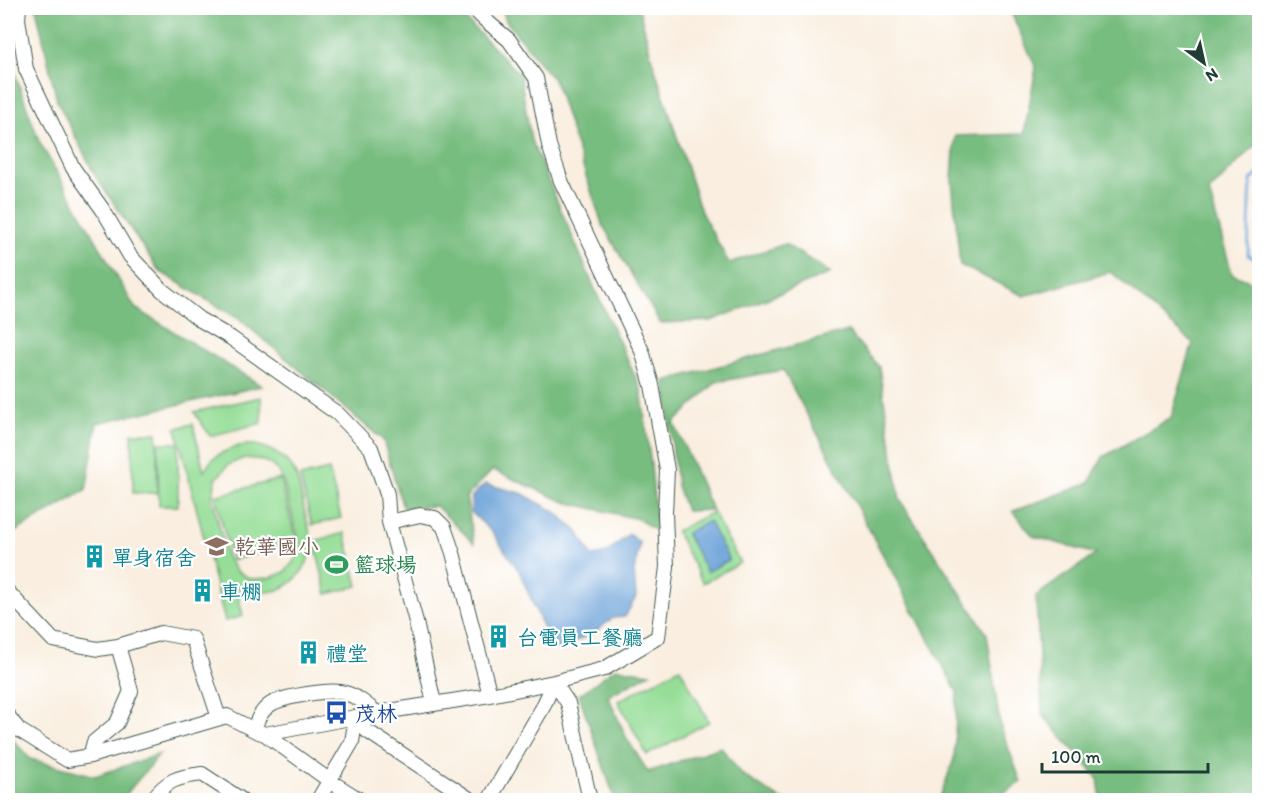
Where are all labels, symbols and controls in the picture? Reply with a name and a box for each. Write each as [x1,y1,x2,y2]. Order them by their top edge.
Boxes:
north arrow [1174,33,1234,93]
text: N [1202,64,1222,86]
school or university icon: 乾華國小 [204,533,230,559]
place label: 乾華國小 [235,534,319,559]
building icon: 單身宿舍 [81,544,107,570]
place label: 單身宿舍 [112,545,196,570]
sports icon: 籃球場 [323,551,349,577]
place label: 籃球場 [354,552,417,577]
building icon: 車棚 [189,578,215,604]
place label: 車棚 [220,579,262,604]
building icon: 台電員工餐廳 [486,624,512,650]
place label: 台電員工餐廳 [517,625,643,650]
building icon: 禮堂 [295,640,321,666]
place label: 禮堂 [326,641,368,666]
bus stop icon: 茂林 [324,700,350,726]
place label: 茂林 [355,701,397,726]
scale bar [1042,736,1208,774]
text: 100 m [1051,746,1101,768]

